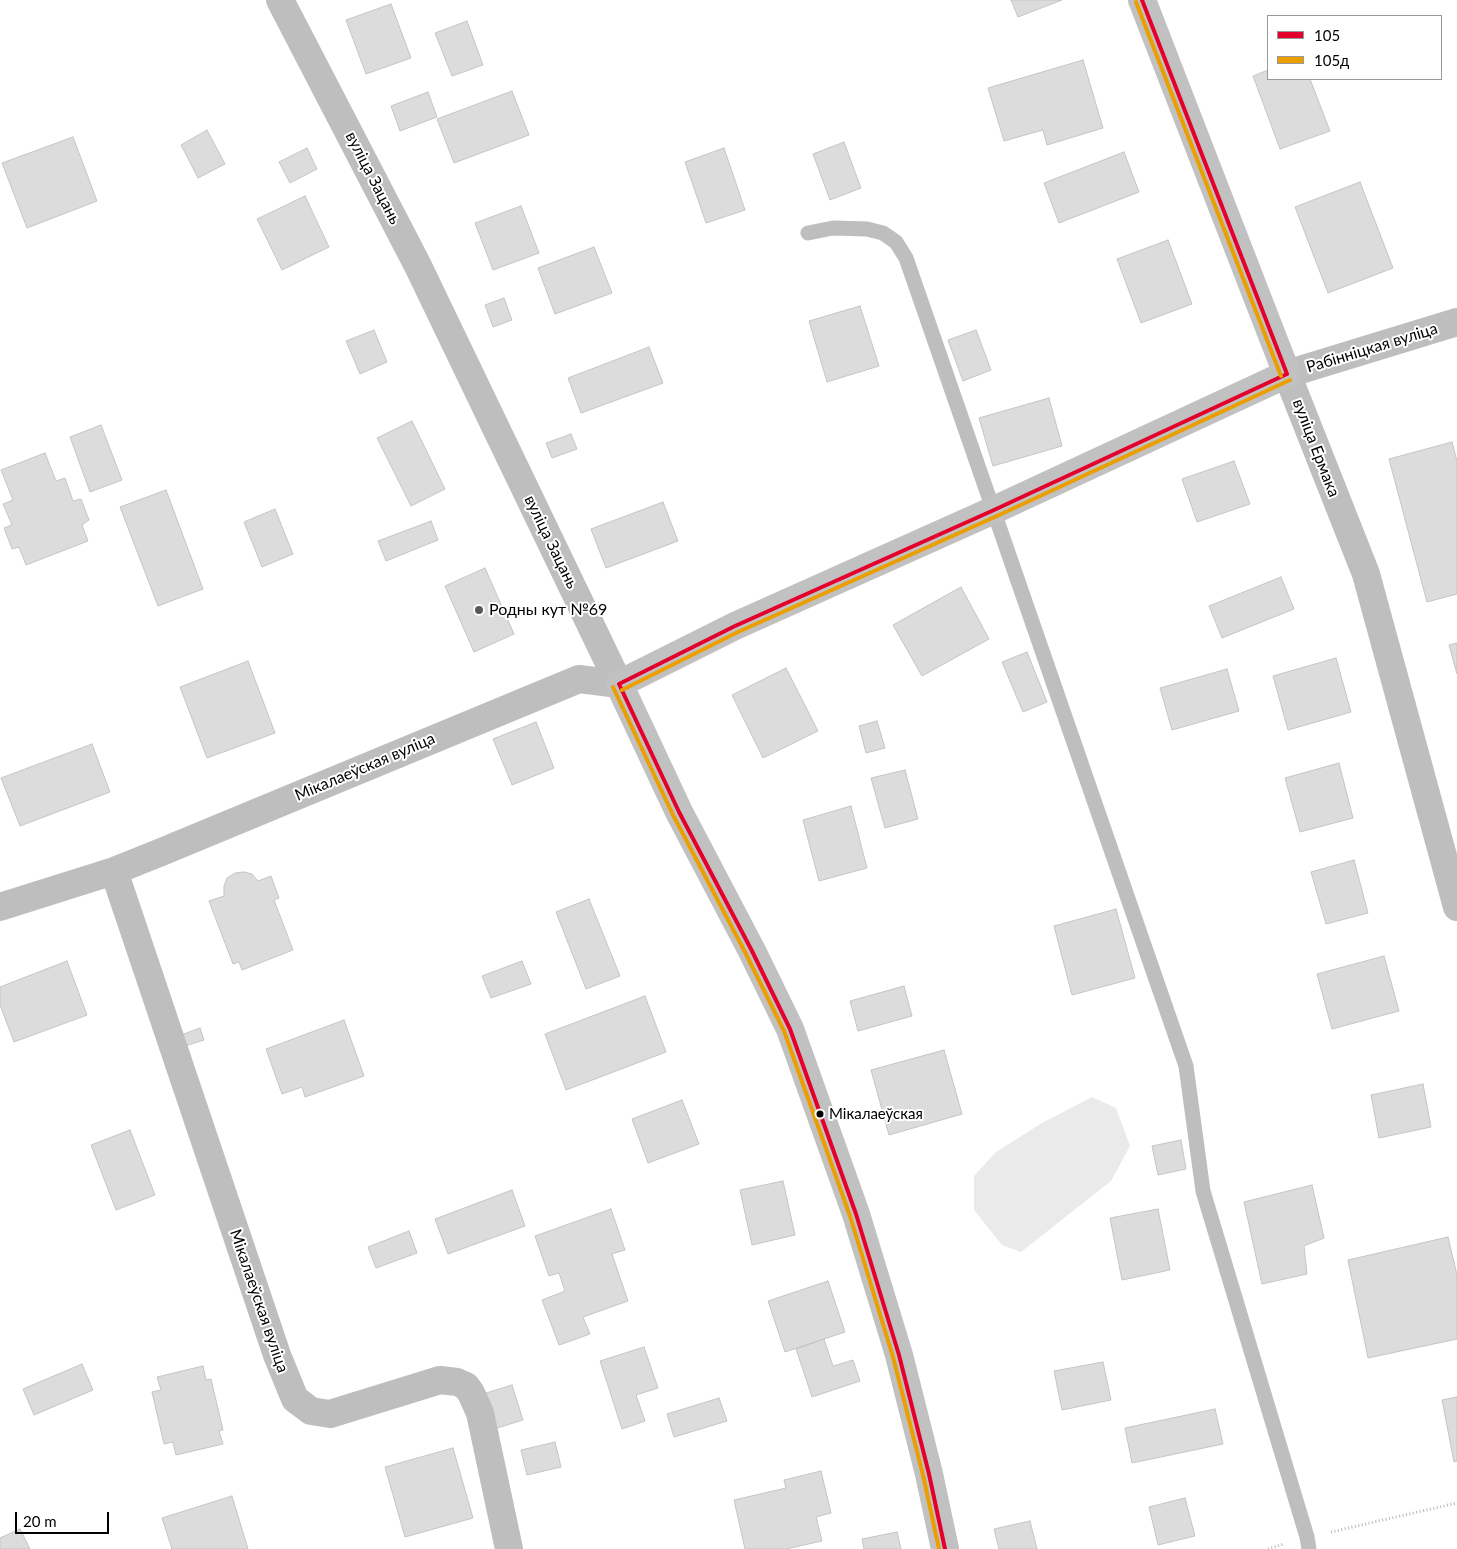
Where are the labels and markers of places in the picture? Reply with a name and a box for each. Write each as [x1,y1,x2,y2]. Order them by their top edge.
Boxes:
place label: Родны кут №69 [489,600,607,620]
marker: Родны кут №69 [473,604,485,616]
place label: Мікалаеўская [829,1105,923,1123]
marker: Мікалаеўская [815,1109,825,1119]

